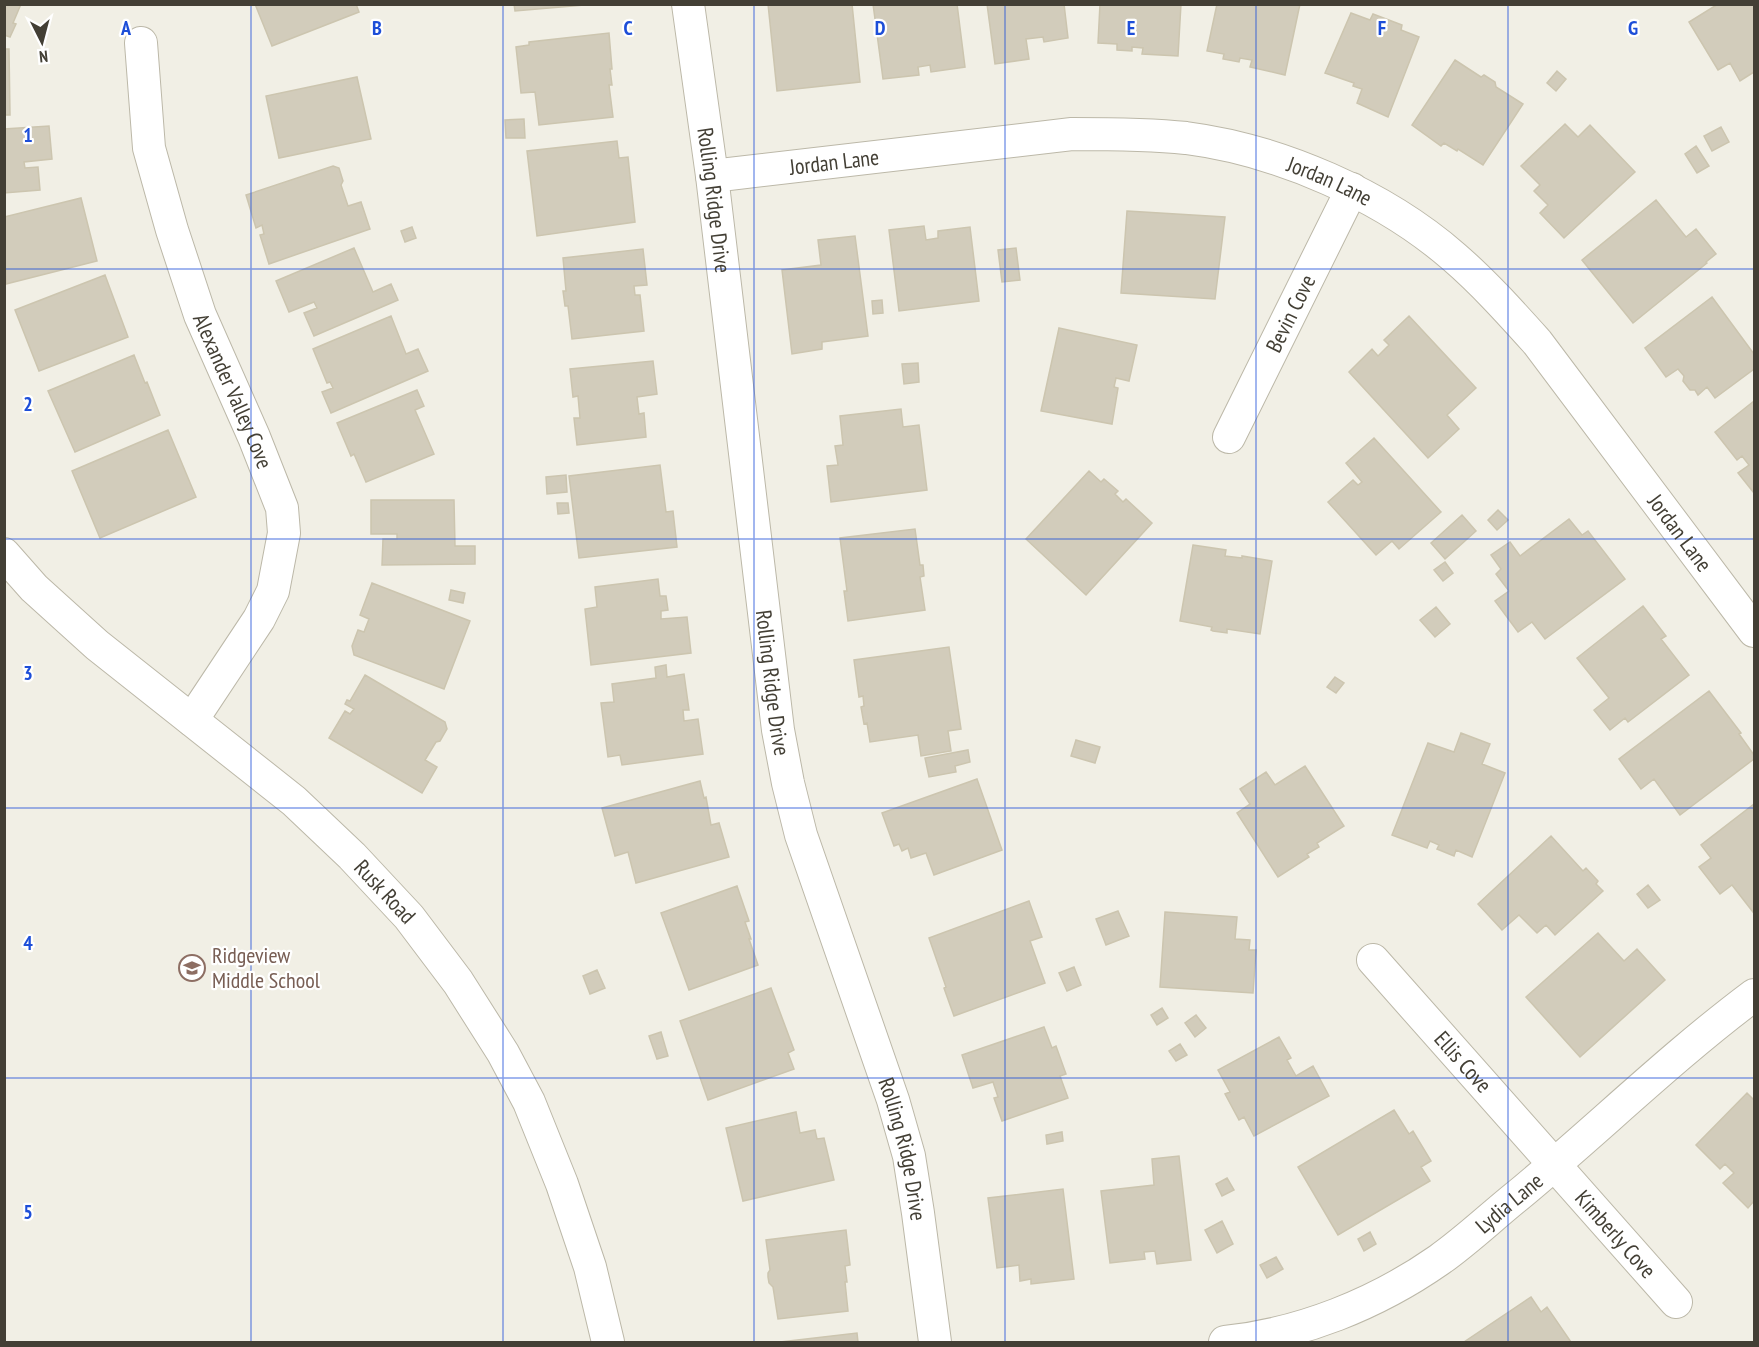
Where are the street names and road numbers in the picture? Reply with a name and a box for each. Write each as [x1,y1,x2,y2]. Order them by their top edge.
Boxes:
street label: Rolling Ridge Drive [691,126,737,274]
street label: Jordan Lane [787,143,880,181]
street label: Jordan Lane [1283,149,1377,212]
street label: Bevin Cove [1259,270,1321,357]
street label: Alexander Valley Cove [187,309,279,473]
street label: Jordan Lane [1641,488,1718,577]
street label: Rolling Ridge Drive [750,608,796,758]
street label: Rusk Road [348,853,422,929]
street label: Ellis Cove [1428,1025,1498,1098]
street label: Rolling Ridge Drive [872,1074,933,1222]
street label: Lydia Lane [1469,1166,1549,1239]
street label: Kimberly Cove [1569,1184,1662,1284]

